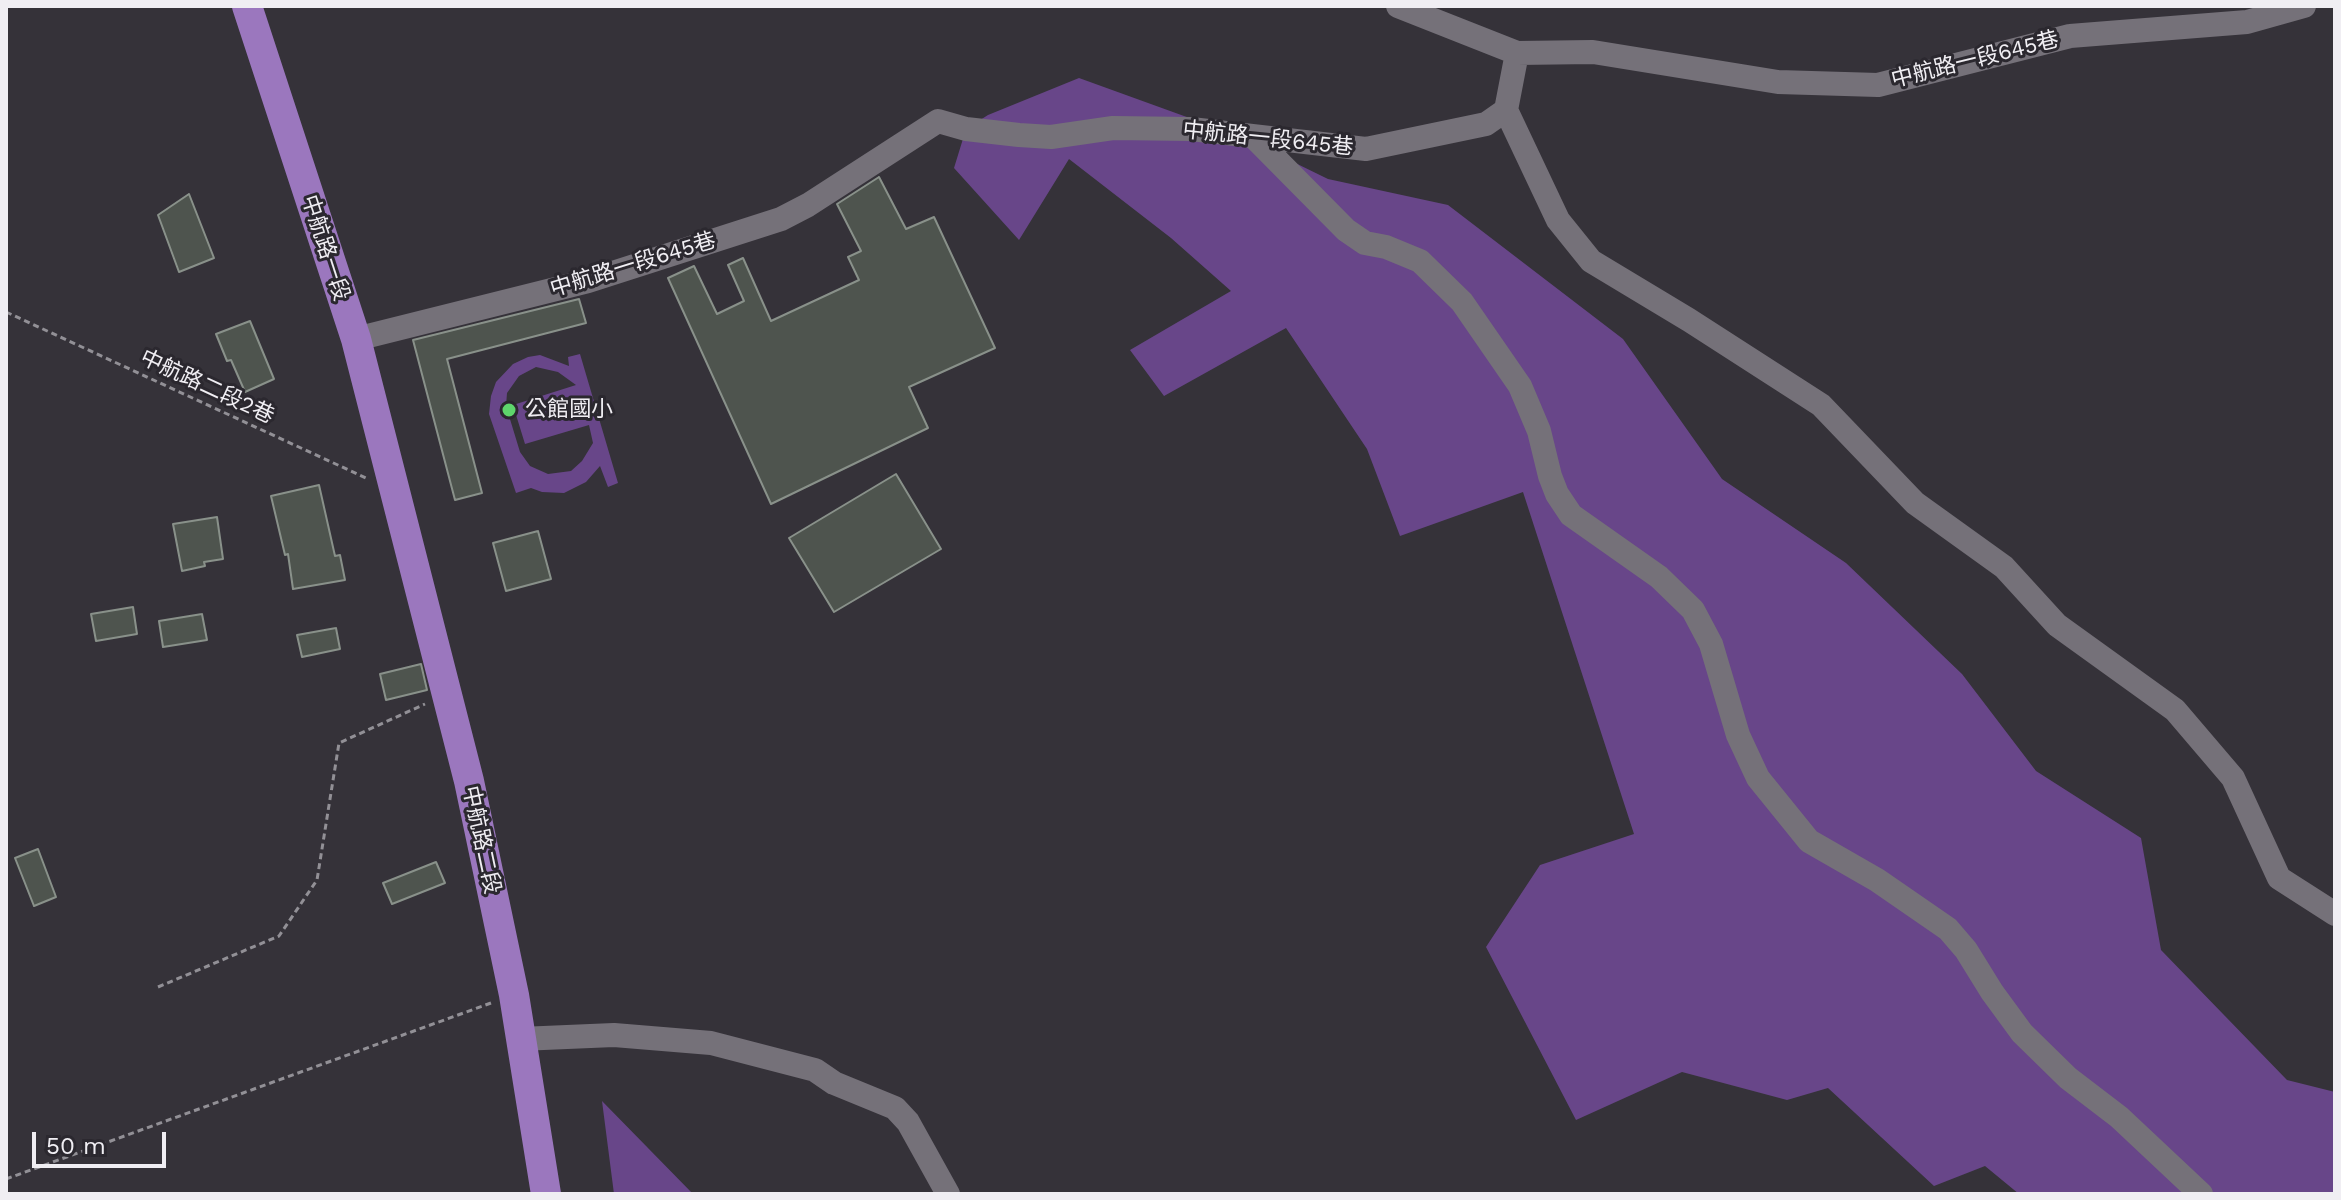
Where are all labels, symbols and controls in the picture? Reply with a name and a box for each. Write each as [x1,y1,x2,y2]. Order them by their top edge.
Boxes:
street label: 中航路一段645巷 [1889,26,2061,94]
street label: 中航路一段645巷 [1181,117,1355,161]
street label: 中航路一段 [295,192,355,304]
street label: 中航路一段645巷 [547,227,719,303]
street label: 中航路二段2巷 [136,344,278,430]
place label: 公館國小 [525,397,613,423]
marker: 公館國小 [500,401,518,419]
street label: 中航路二段 [457,783,505,897]
scale bar [36,1116,170,1166]
text: 50 m [46,1132,106,1160]

